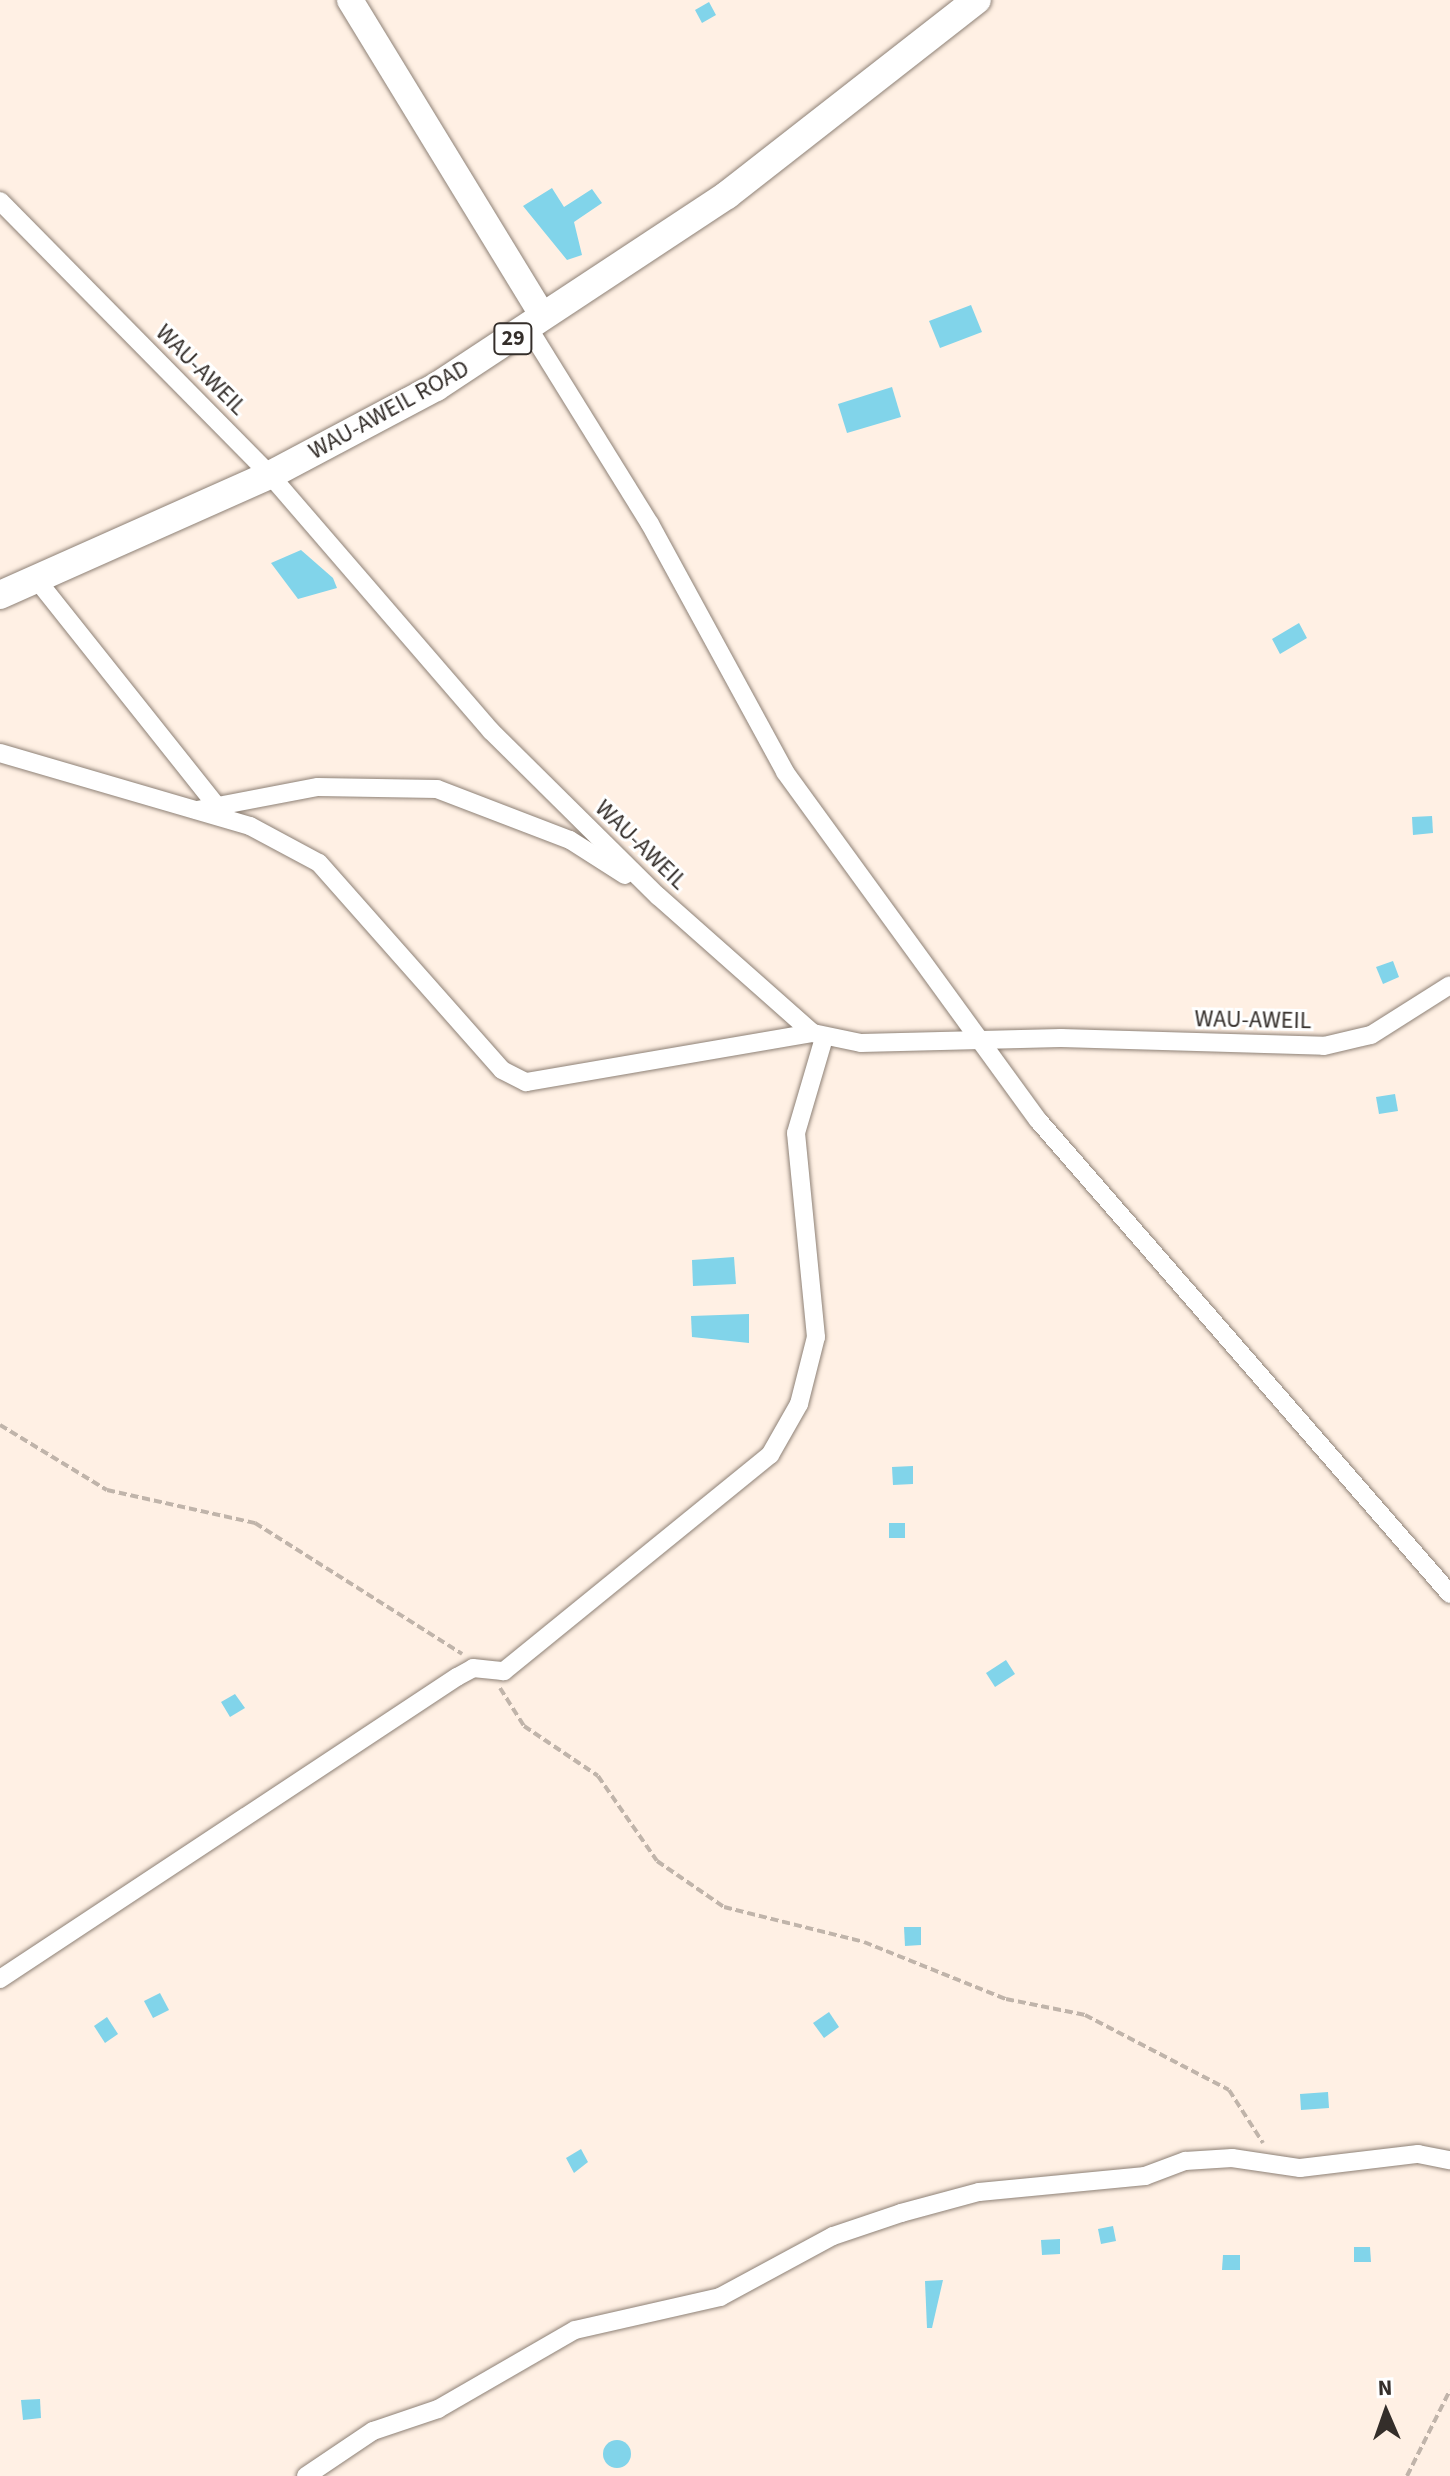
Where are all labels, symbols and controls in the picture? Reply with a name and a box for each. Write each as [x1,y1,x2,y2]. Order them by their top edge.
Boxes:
street label: WAU-AWEIL [149,318,253,422]
road number: 29 [493,321,533,357]
street label: WAU-AWEIL ROAD [304,354,474,466]
street label: WAU-AWEIL [589,794,693,896]
street label: WAU-AWEIL [1194,1005,1312,1035]
north arrow [1346,2372,1426,2452]
text: N [1377,2372,1393,2404]

